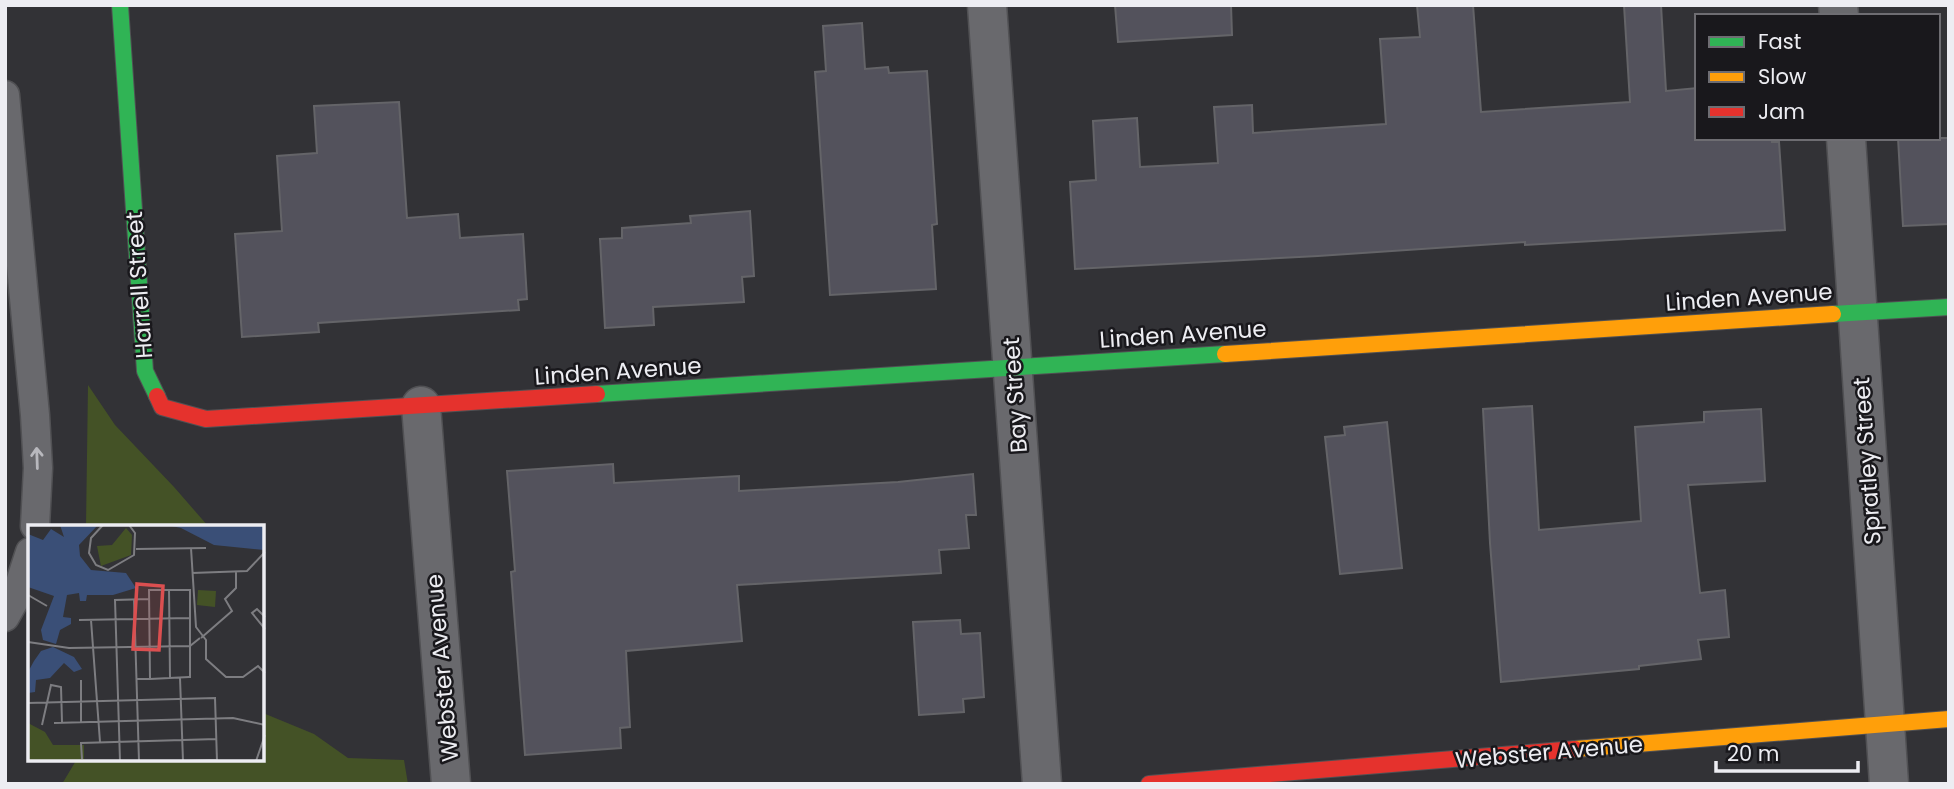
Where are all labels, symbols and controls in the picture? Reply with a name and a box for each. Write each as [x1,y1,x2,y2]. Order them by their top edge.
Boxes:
legend [1695,14,1940,140]
text: Fast [1758,27,1801,56]
text: Slow [1758,62,1806,91]
text: Jam [1758,97,1805,126]
street label: Harrell Street [118,210,160,360]
street label: Linden Avenue [1664,275,1834,319]
street label: Linden Avenue [1098,312,1268,356]
street label: Bay Street [995,336,1035,454]
street label: Linden Avenue [533,349,703,393]
street label: Spratley Street [1845,376,1889,546]
one-way arrow [31,447,44,470]
inset map [28,525,264,761]
street label: Webster Avenue [418,573,466,763]
street label: Webster Avenue [1454,728,1644,776]
scale bar [1716,730,1858,774]
text: 20 m [1727,739,1780,768]

